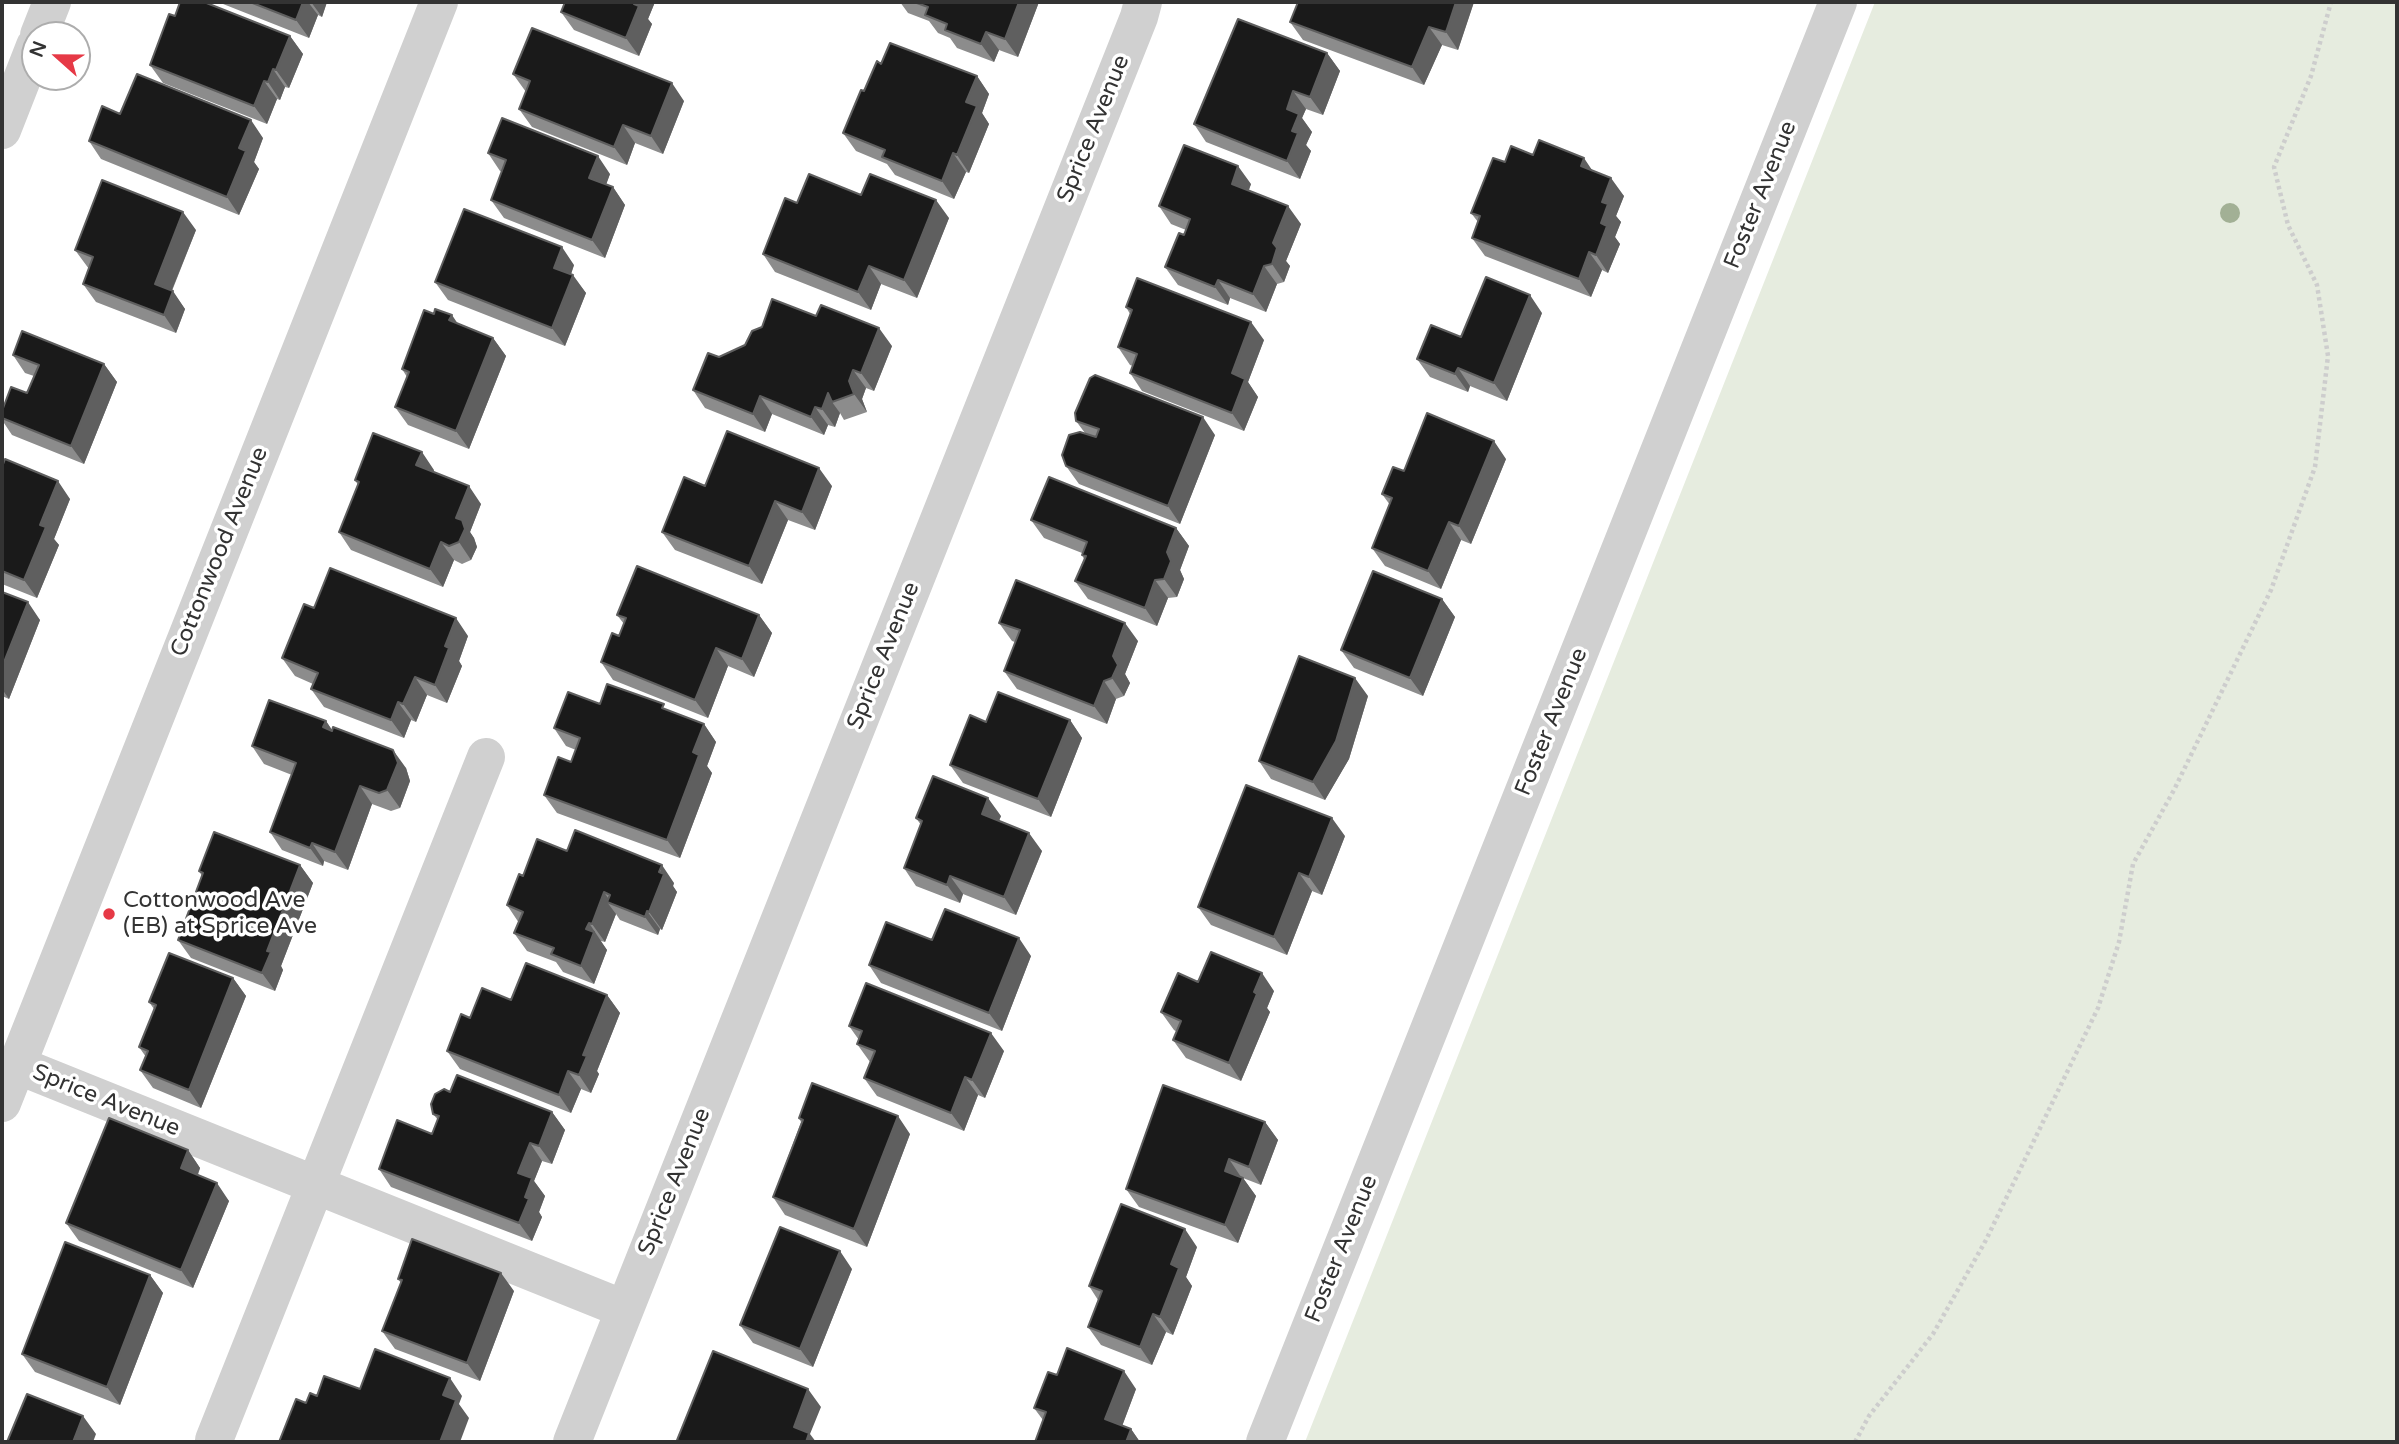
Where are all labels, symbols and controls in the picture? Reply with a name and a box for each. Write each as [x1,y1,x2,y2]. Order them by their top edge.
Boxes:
north arrow [21,21,91,91]
text: N [25,38,51,60]
street label: Sprice Avenue [1052,51,1136,207]
street label: Foster Avenue [1719,117,1803,273]
street label: Cottonwood Avenue [165,443,275,661]
street label: Sprice Avenue [842,578,926,734]
street label: Foster Avenue [1510,644,1594,800]
place label: Cottonwood Ave (EB) at Sprice Ave [123,887,317,941]
marker: Cottonwood Ave (EB) at Sprice Ave [101,906,117,922]
street label: Sprice Avenue [28,1059,184,1143]
street label: Sprice Avenue [633,1104,717,1260]
street label: Foster Avenue [1300,1171,1384,1327]

